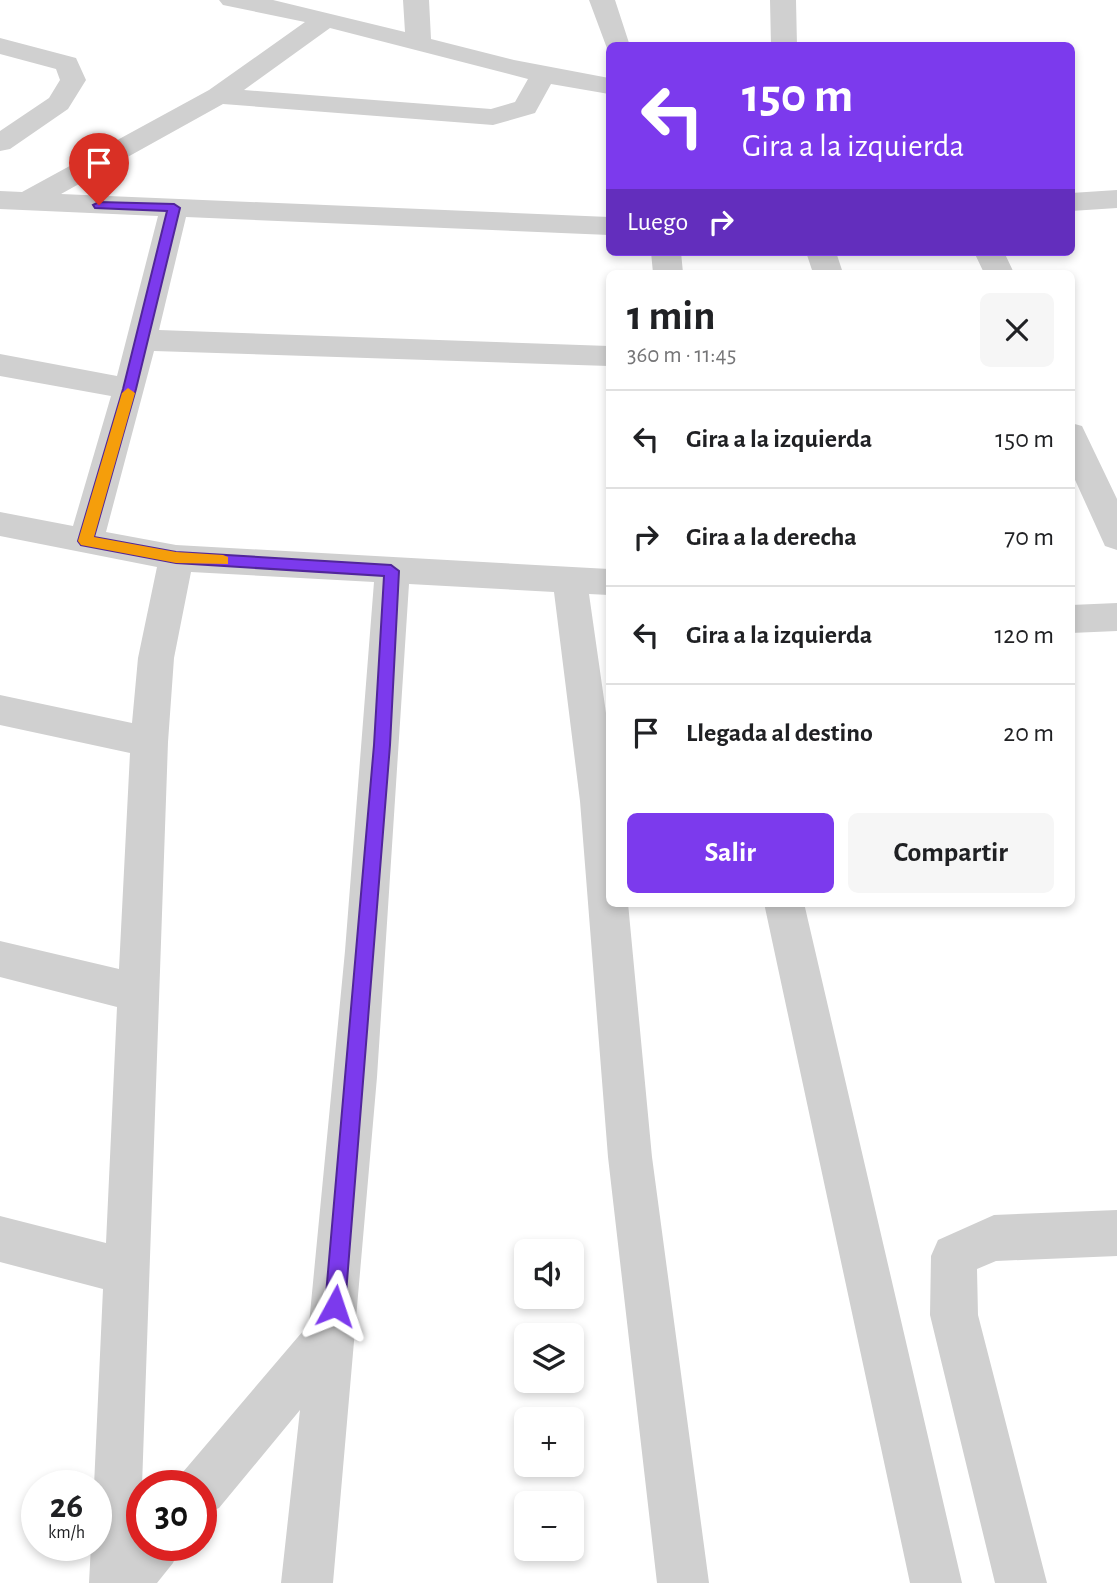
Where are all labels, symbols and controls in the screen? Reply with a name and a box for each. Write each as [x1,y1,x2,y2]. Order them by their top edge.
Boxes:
icon: left [627,70,718,161]
text: 150 m [742,72,853,121]
text: Gira a la izquierda [742,130,964,162]
pin [69,133,129,205]
icon: arrive [80,144,118,182]
icon: right [702,203,740,241]
text: Luego [627,209,688,235]
button: close [980,293,1054,367]
text: 1 min [627,295,716,337]
text: 360 m · 11:45 [627,344,736,367]
icon: left [627,420,665,458]
text: Gira a la izquierda [686,426,872,452]
text: 150 m [995,426,1054,452]
icon: right [627,518,665,556]
text: Gira a la derecha [686,524,857,550]
text: 70 m [1004,524,1054,550]
icon: left [627,616,665,654]
text: Gira a la izquierda [686,622,872,648]
text: 120 m [994,622,1054,648]
icon: arrive [627,714,665,752]
text: Llegada al destino [686,720,873,746]
text: 20 m [1003,720,1054,746]
button: Salir [627,813,834,893]
button: Compartir [848,813,1054,893]
map controls [514,1239,584,1561]
button: sound [514,1239,584,1309]
position arrow [298,1269,372,1343]
button: layers [514,1323,584,1393]
button: + [514,1407,584,1477]
speed limit sign: 30 [126,1470,217,1561]
text: 26 [50,1489,83,1524]
button: − [514,1491,584,1561]
text: km/h [48,1524,85,1542]

